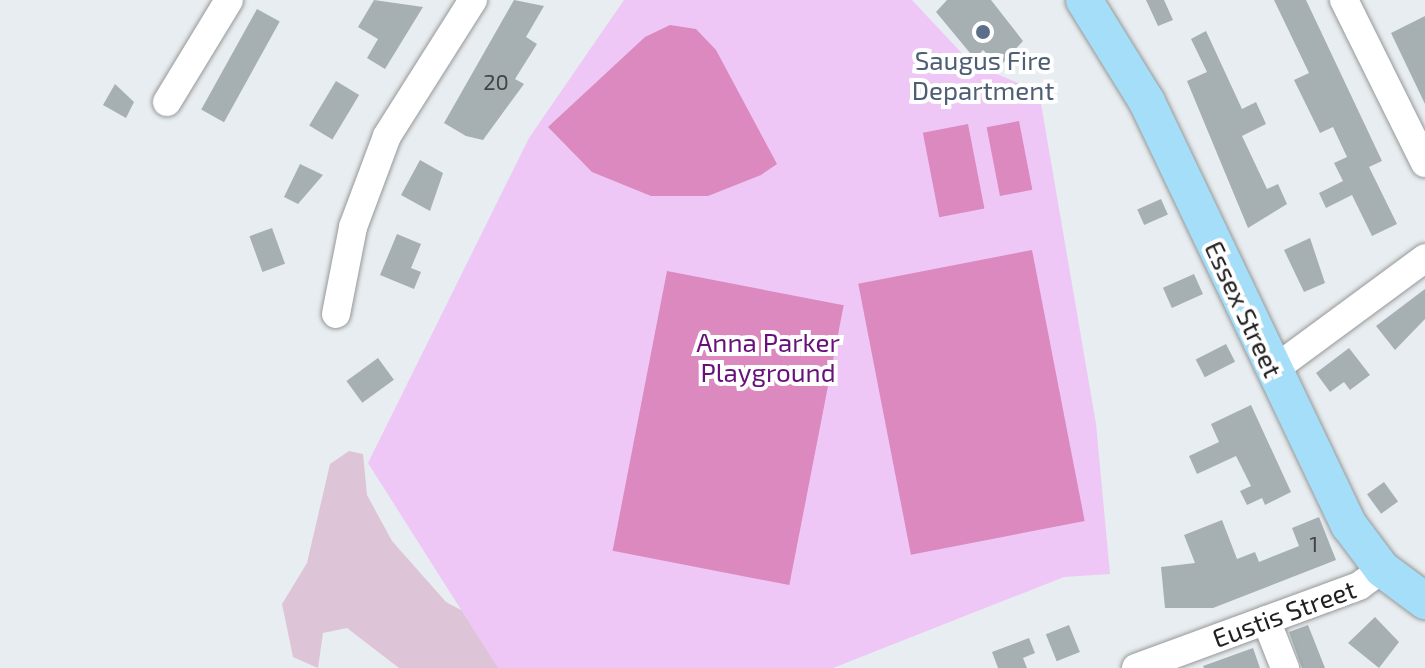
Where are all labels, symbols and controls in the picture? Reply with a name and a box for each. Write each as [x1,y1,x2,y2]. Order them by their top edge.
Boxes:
marker: Saugus Fire Department [974,23,992,41]
place label: Saugus Fire Department [912,44,1054,106]
house number: 20 [483,69,509,95]
street label: Essex Street [1199,236,1289,382]
park label: Anna Parker Playground [696,326,840,388]
house number: 1 [1310,531,1318,557]
street label: Eustis Street [1208,573,1360,653]

